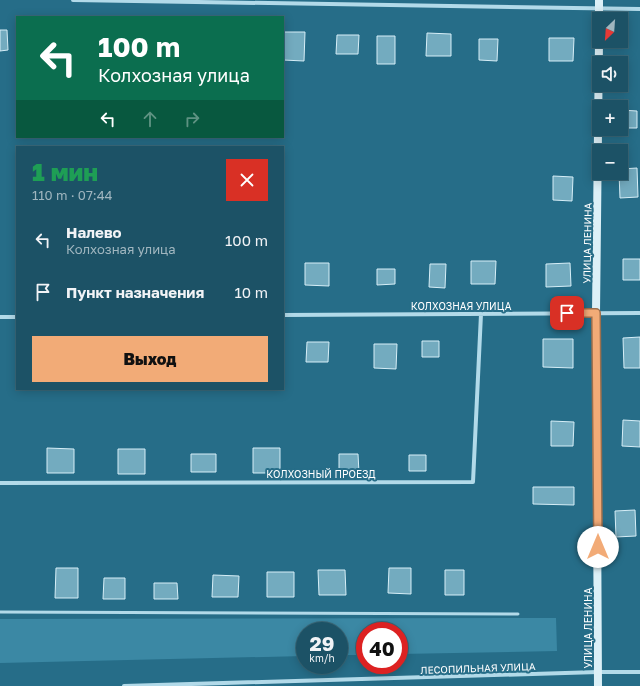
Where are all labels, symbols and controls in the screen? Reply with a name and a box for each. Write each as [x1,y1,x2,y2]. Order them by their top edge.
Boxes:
north arrow [592,12,628,48]
map controls [592,12,628,180]
text: 100 m [98,30,180,63]
icon: left [32,32,84,84]
button: sound [592,56,628,92]
text: Колхозная улица [98,64,250,86]
button: + [592,100,628,136]
icon: left [97,108,119,130]
icon: ahead [139,108,161,130]
icon: right [181,108,203,130]
button: − [592,144,628,180]
text: 1 мин [32,157,98,186]
button: close [226,159,268,201]
text: 110 m · 07:44 [32,187,113,203]
street label: УЛИЦА ЛЕНИНА [580,202,594,283]
text: Налево [66,223,122,241]
icon: left [32,229,54,251]
text: 100 m [225,231,268,249]
text: Колхозная улица [66,241,176,257]
icon: arrive [32,281,54,303]
text: Пункт назначения [66,283,204,301]
text: 10 m [234,283,268,301]
pin [550,296,584,330]
street label: КОЛХОЗНАЯ УЛИЦА [411,300,512,312]
icon: arrive [556,302,578,324]
button: Выход [32,336,268,382]
street label: КОЛХОЗНЫЙ ПРОЕЗД [266,468,376,480]
position arrow [577,526,619,568]
street label: УЛИЦА ЛЕНИНА [582,587,594,668]
speed limit sign: 40 [356,622,408,674]
text: 29 [310,631,334,655]
text: km/h [309,652,335,664]
street label: ЛЕСОПИЛЬНАЯ УЛИЦА [420,660,536,676]

